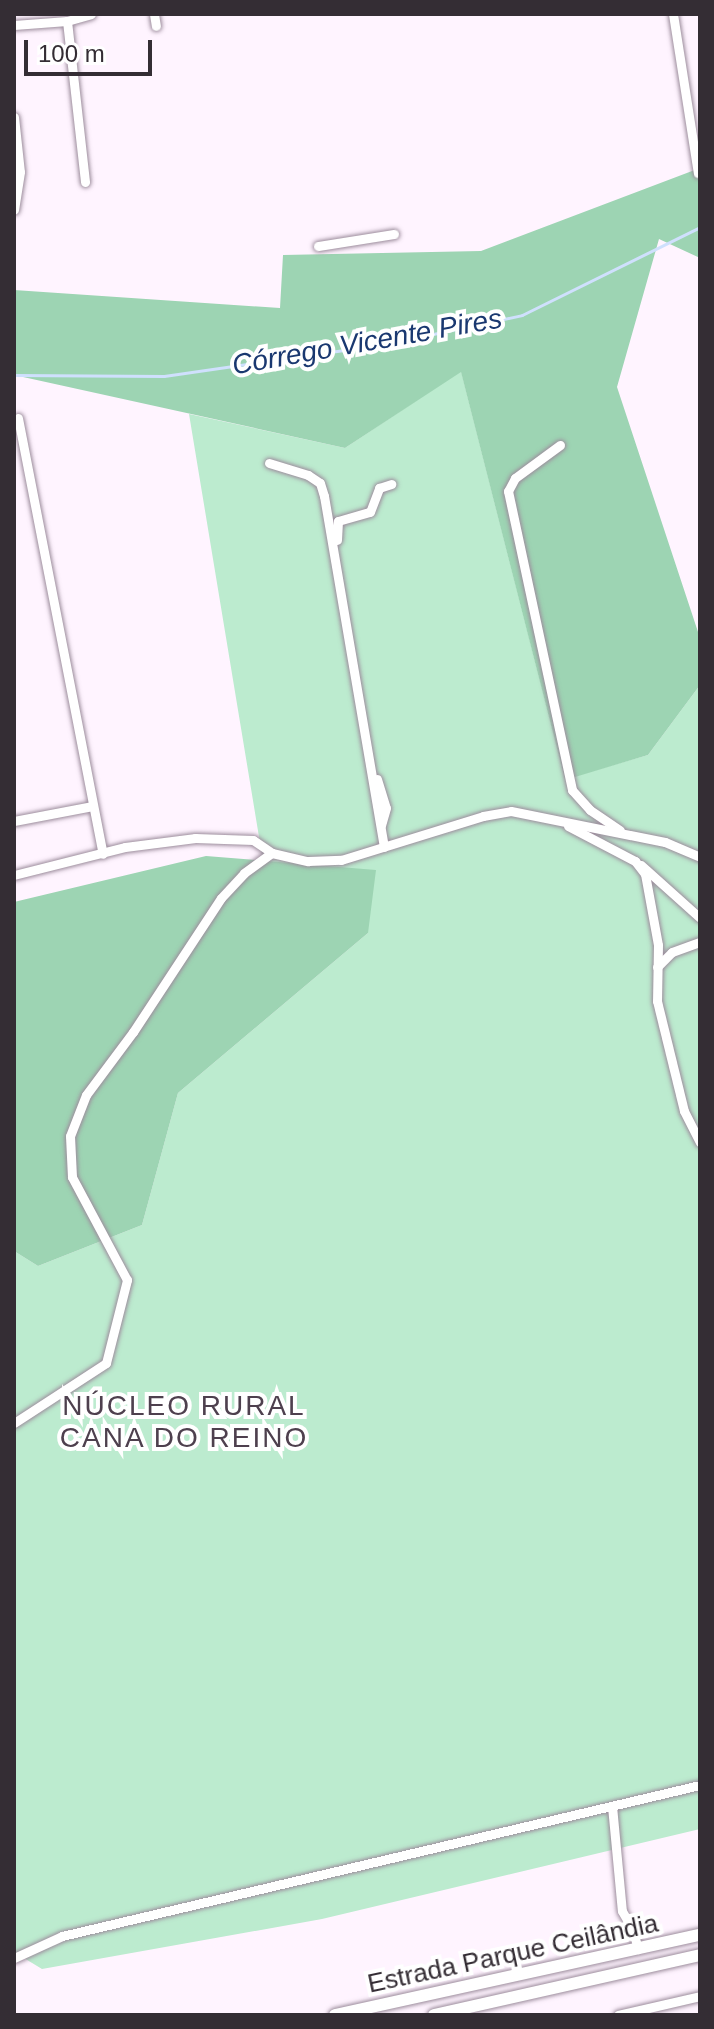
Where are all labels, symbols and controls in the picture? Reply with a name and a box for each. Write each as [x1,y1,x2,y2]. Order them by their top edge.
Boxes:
scale bar [28,24,156,74]
text: 100 m [38,40,105,67]
water label: Córrego Vicente Pires [229,302,505,382]
district label: NÚCLEO RURAL CANA DO REINO [59,1389,309,1455]
street label: Estrada Parque Ceilândia [365,1908,661,2000]

